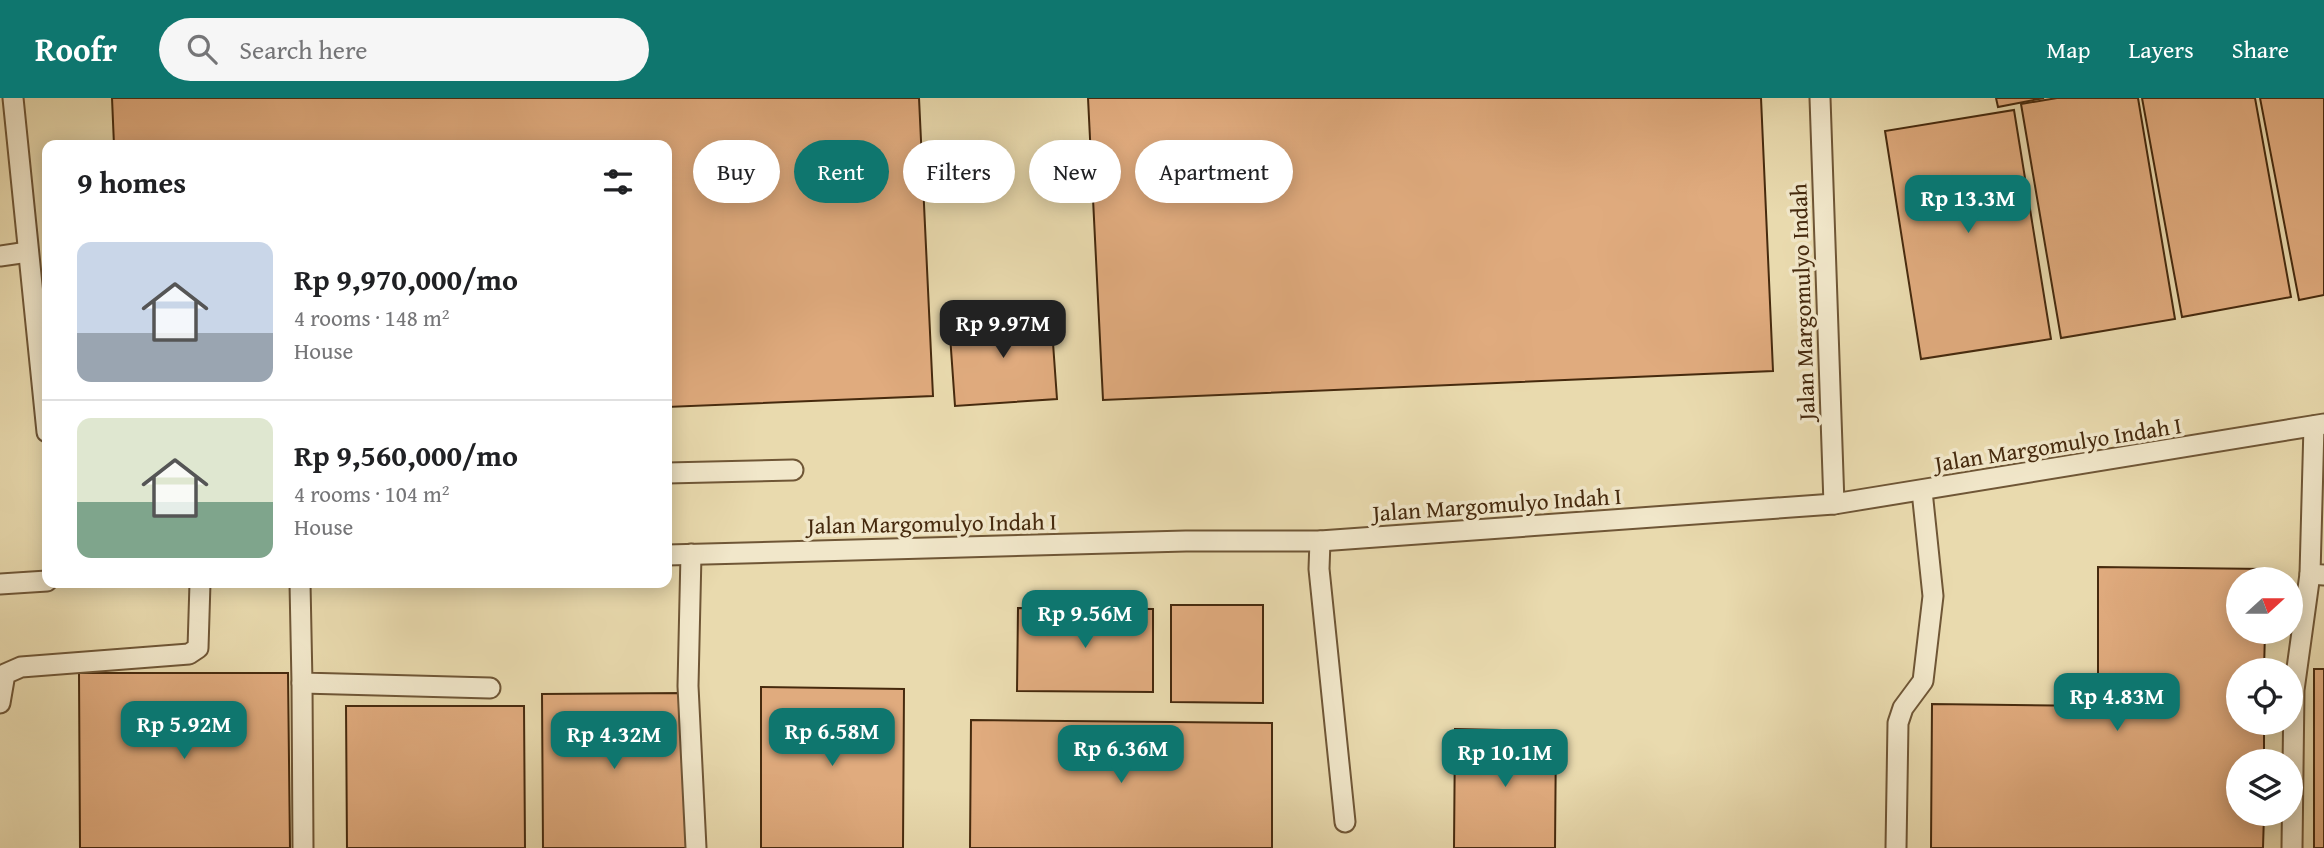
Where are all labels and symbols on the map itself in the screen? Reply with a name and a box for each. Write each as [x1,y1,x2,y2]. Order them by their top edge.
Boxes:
pin: Rp 13.3M [1896,176,2040,235]
street label: Jalan Margomulyo Indah [1781,183,1823,424]
pin: Rp 9.97M [931,300,1075,360]
street label: Jalan Margomulyo Indah I [1929,408,2184,480]
street label: Jalan Margomulyo Indah I [1368,479,1623,529]
street label: Jalan Margomulyo Indah I [804,504,1057,542]
north arrow [2226,567,2303,644]
pin: Rp 9.56M [1013,590,1157,650]
pin: Rp 4.83M [2045,674,2189,733]
pin: Rp 5.92M [112,702,256,761]
pin: Rp 6.58M [760,708,904,768]
pin: Rp 4.32M [542,712,686,771]
pin: Rp 6.36M [1049,726,1193,785]
pin: Rp 10.1M [1433,730,1577,789]

